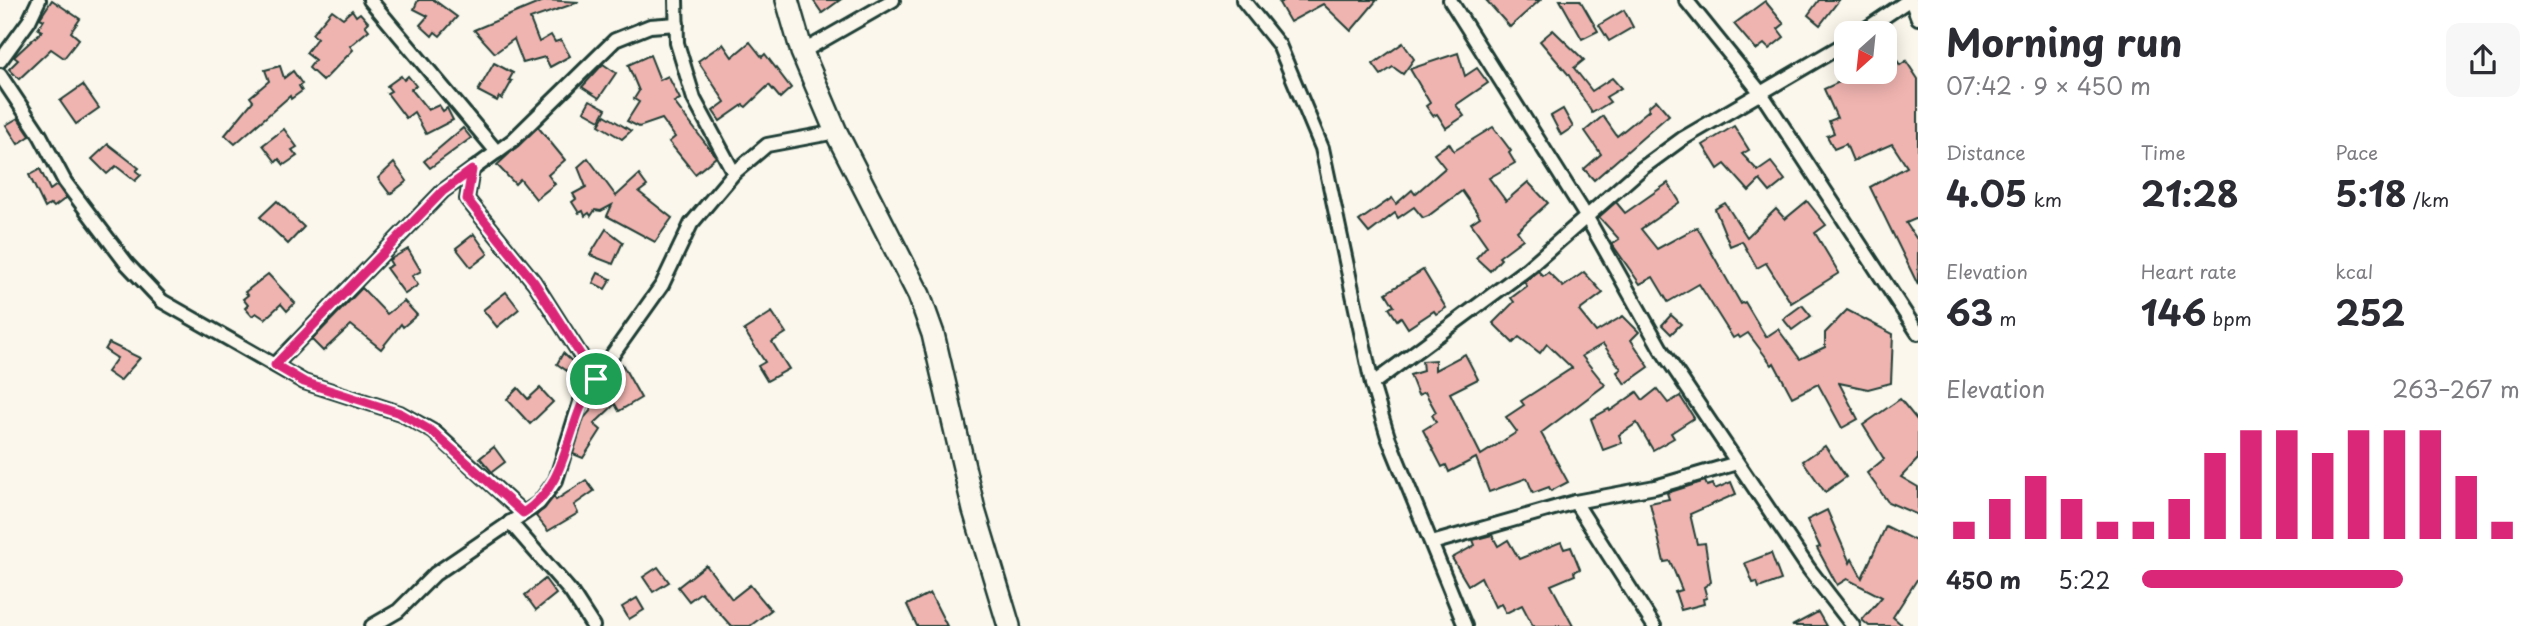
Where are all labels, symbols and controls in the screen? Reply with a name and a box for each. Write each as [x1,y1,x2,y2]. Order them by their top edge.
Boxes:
text: Morning run [1946,13,2182,70]
north arrow [1834,21,1897,84]
map controls [1834,21,1897,84]
button: share [2446,23,2520,97]
text: 07:42 · 9 × 450 m [1946,68,2151,103]
text: Distance [1946,138,2026,166]
text: Time [2141,138,2186,166]
text: Pace [2335,138,2378,166]
text: 4.05 [1946,166,2027,219]
text: 21:28 [2141,166,2239,219]
text: 5:18 [2335,166,2407,219]
text: km [2027,185,2062,213]
text: /km [2407,185,2449,213]
text: Elevation [1946,257,2028,285]
text: Heart rate [2141,257,2237,285]
text: kcal [2335,257,2373,285]
text: 63 [1946,285,1993,338]
text: 146 [2141,285,2206,338]
text: 252 [2335,285,2405,338]
text: m [1993,304,2017,332]
text: bpm [2206,304,2252,332]
pin [566,349,626,409]
icon: arrive [577,360,615,398]
text: Elevation [1946,371,2045,406]
text: 263–267 m [2392,371,2520,406]
text: 450 m [1946,562,2021,597]
text: 5:22 [2058,562,2110,597]

